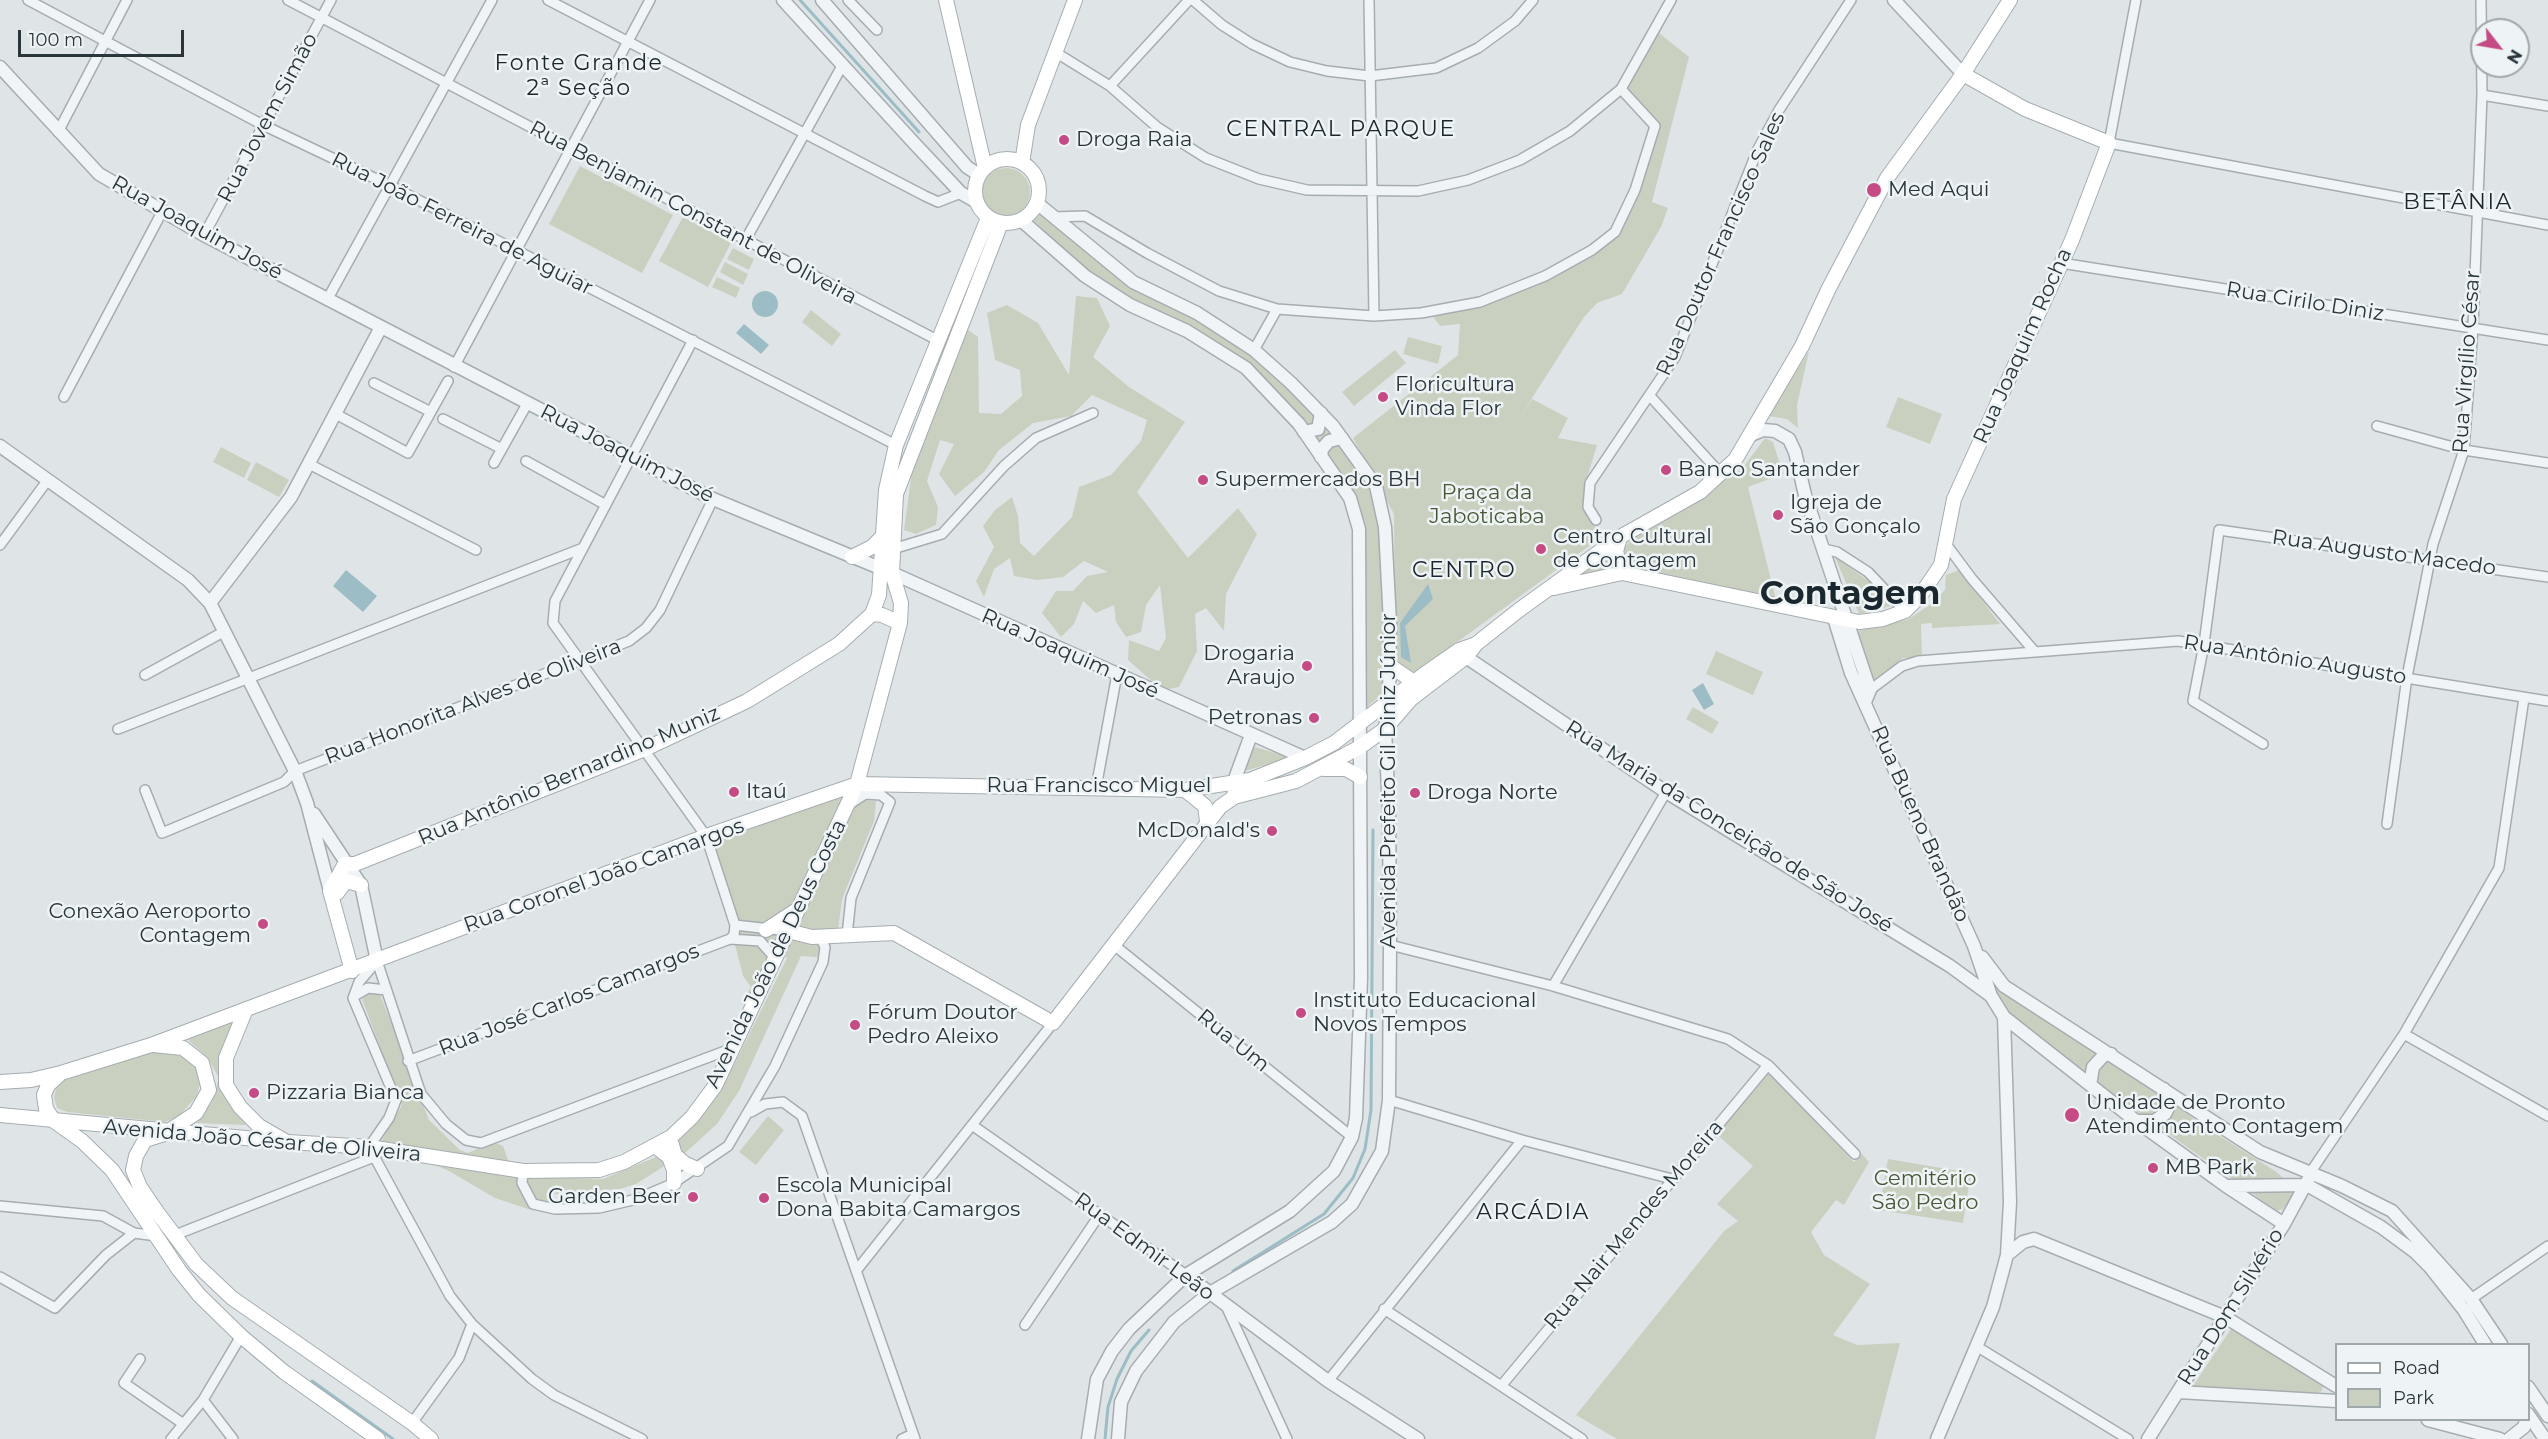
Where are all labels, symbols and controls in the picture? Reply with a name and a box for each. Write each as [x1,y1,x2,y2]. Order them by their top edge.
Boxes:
scale bar [21,18,188,56]
north arrow [2470,18,2530,78]
text: 100 m [29,29,83,51]
street label: Rua Jovem Simão [213,29,323,207]
text: N [2503,46,2526,67]
district label: Fonte Grande 2ª Seção [495,51,663,102]
street label: Rua Doutor Francisco Sales [1651,108,1791,380]
street label: Rua Benjamin Constant de Oliveira [525,116,861,310]
district label: CENTRAL PARQUE [1226,117,1456,143]
place label: Droga Raia [1076,127,1192,153]
marker: Droga Raia [1057,133,1071,147]
street label: Rua João Ferreira de Aguiar [327,147,597,301]
street label: Rua Joaquim José [107,171,287,285]
place label: Med Aqui [1888,177,1989,203]
marker: Med Aqui [1865,181,1883,199]
district label: BETÂNIA [2403,190,2513,216]
street label: Rua Joaquim Rocha [1968,244,2078,448]
street label: Rua Virgílio César [2448,270,2486,454]
street label: Rua Cirilo Diniz [2224,277,2386,327]
place label: Floricultura Vinda Flor [1395,372,1515,422]
marker: Floricultura Vinda Flor [1376,390,1390,404]
street label: Rua Joaquim José [536,399,718,509]
place label: Banco Santander [1678,457,1860,483]
marker: Banco Santander [1659,463,1673,477]
place label: Supermercados BH [1215,467,1421,493]
marker: Supermercados BH [1196,473,1210,487]
park label: Praça da Jaboticaba [1429,480,1545,530]
place label: Igreja de São Gonçalo [1790,490,1921,540]
marker: Igreja de São Gonçalo [1771,508,1785,522]
place label: Centro Cultural de Contagem [1553,524,1712,574]
street label: Rua Augusto Macedo [2270,525,2498,581]
marker: Centro Cultural de Contagem [1534,542,1548,556]
district label: CENTRO [1412,558,1516,584]
district label: Contagem [1760,574,1940,614]
street label: Rua Joaquim José [977,604,1163,704]
street label: Avenida Prefeito Gil Diniz Júnior [1376,613,1402,949]
street label: Rua Antônio Augusto [2182,630,2408,690]
street label: Rua Honorita Alves de Oliveira [321,634,625,770]
place label: Drogaria Araujo [1203,641,1295,691]
marker: Drogaria Araujo [1300,659,1314,673]
street label: Rua Antônio Bernardino Muniz [414,701,724,851]
place label: Petronas [1208,705,1302,731]
marker: Petronas [1307,711,1321,725]
street label: Rua Maria da Conceição de São José [1561,715,1897,939]
street label: Rua Bueno Brandão [1865,722,1975,926]
street label: Rua Francisco Miguel [987,773,1211,799]
place label: Itaú [746,779,787,805]
place label: Droga Norte [1427,780,1558,806]
marker: Itaú [727,785,741,799]
marker: Droga Norte [1408,786,1422,800]
street label: Rua Coronel João Camargos [460,813,748,939]
street label: Avenida João de Deus Costa [700,816,852,1092]
place label: McDonald's [1137,818,1260,844]
marker: McDonald's [1265,824,1279,838]
place label: Conexão Aeroporto Contagem [48,899,251,949]
marker: Conexão Aeroporto Contagem [256,917,270,931]
street label: Rua José Carlos Camargos [435,939,703,1061]
place label: Instituto Educacional Novos Tempos [1313,988,1536,1038]
place label: Fórum Doutor Pedro Aleixo [867,1000,1018,1050]
street label: Rua Um [1192,1004,1274,1078]
marker: Instituto Educacional Novos Tempos [1294,1006,1308,1020]
marker: Fórum Doutor Pedro Aleixo [848,1018,862,1032]
place label: Pizzaria Bianca [266,1080,425,1106]
marker: Pizzaria Bianca [247,1086,261,1100]
place label: Unidade de Pronto Atendimento Contagem [2086,1090,2343,1140]
marker: Unidade de Pronto Atendimento Contagem [2063,1106,2081,1124]
street label: Avenida João César de Oliveira [102,1115,422,1167]
street label: Rua Nair Mendes Moreira [1539,1115,1729,1335]
place label: MB Park [2165,1155,2254,1181]
marker: MB Park [2146,1161,2160,1175]
park label: Cemitério São Pedro [1871,1166,1979,1216]
place label: Escola Municipal Dona Babita Camargos [776,1173,1020,1223]
place label: Garden Beer [548,1184,681,1210]
street label: Rua Edmir Leão [1069,1188,1219,1306]
marker: Garden Beer [686,1190,700,1204]
marker: Escola Municipal Dona Babita Camargos [757,1191,771,1205]
district label: ARCÁDIA [1476,1200,1590,1226]
street label: Rua Dom Silvério [2172,1224,2290,1390]
legend [2335,1343,2530,1421]
text: Road [2393,1357,2440,1379]
text: Park [2393,1387,2434,1409]

